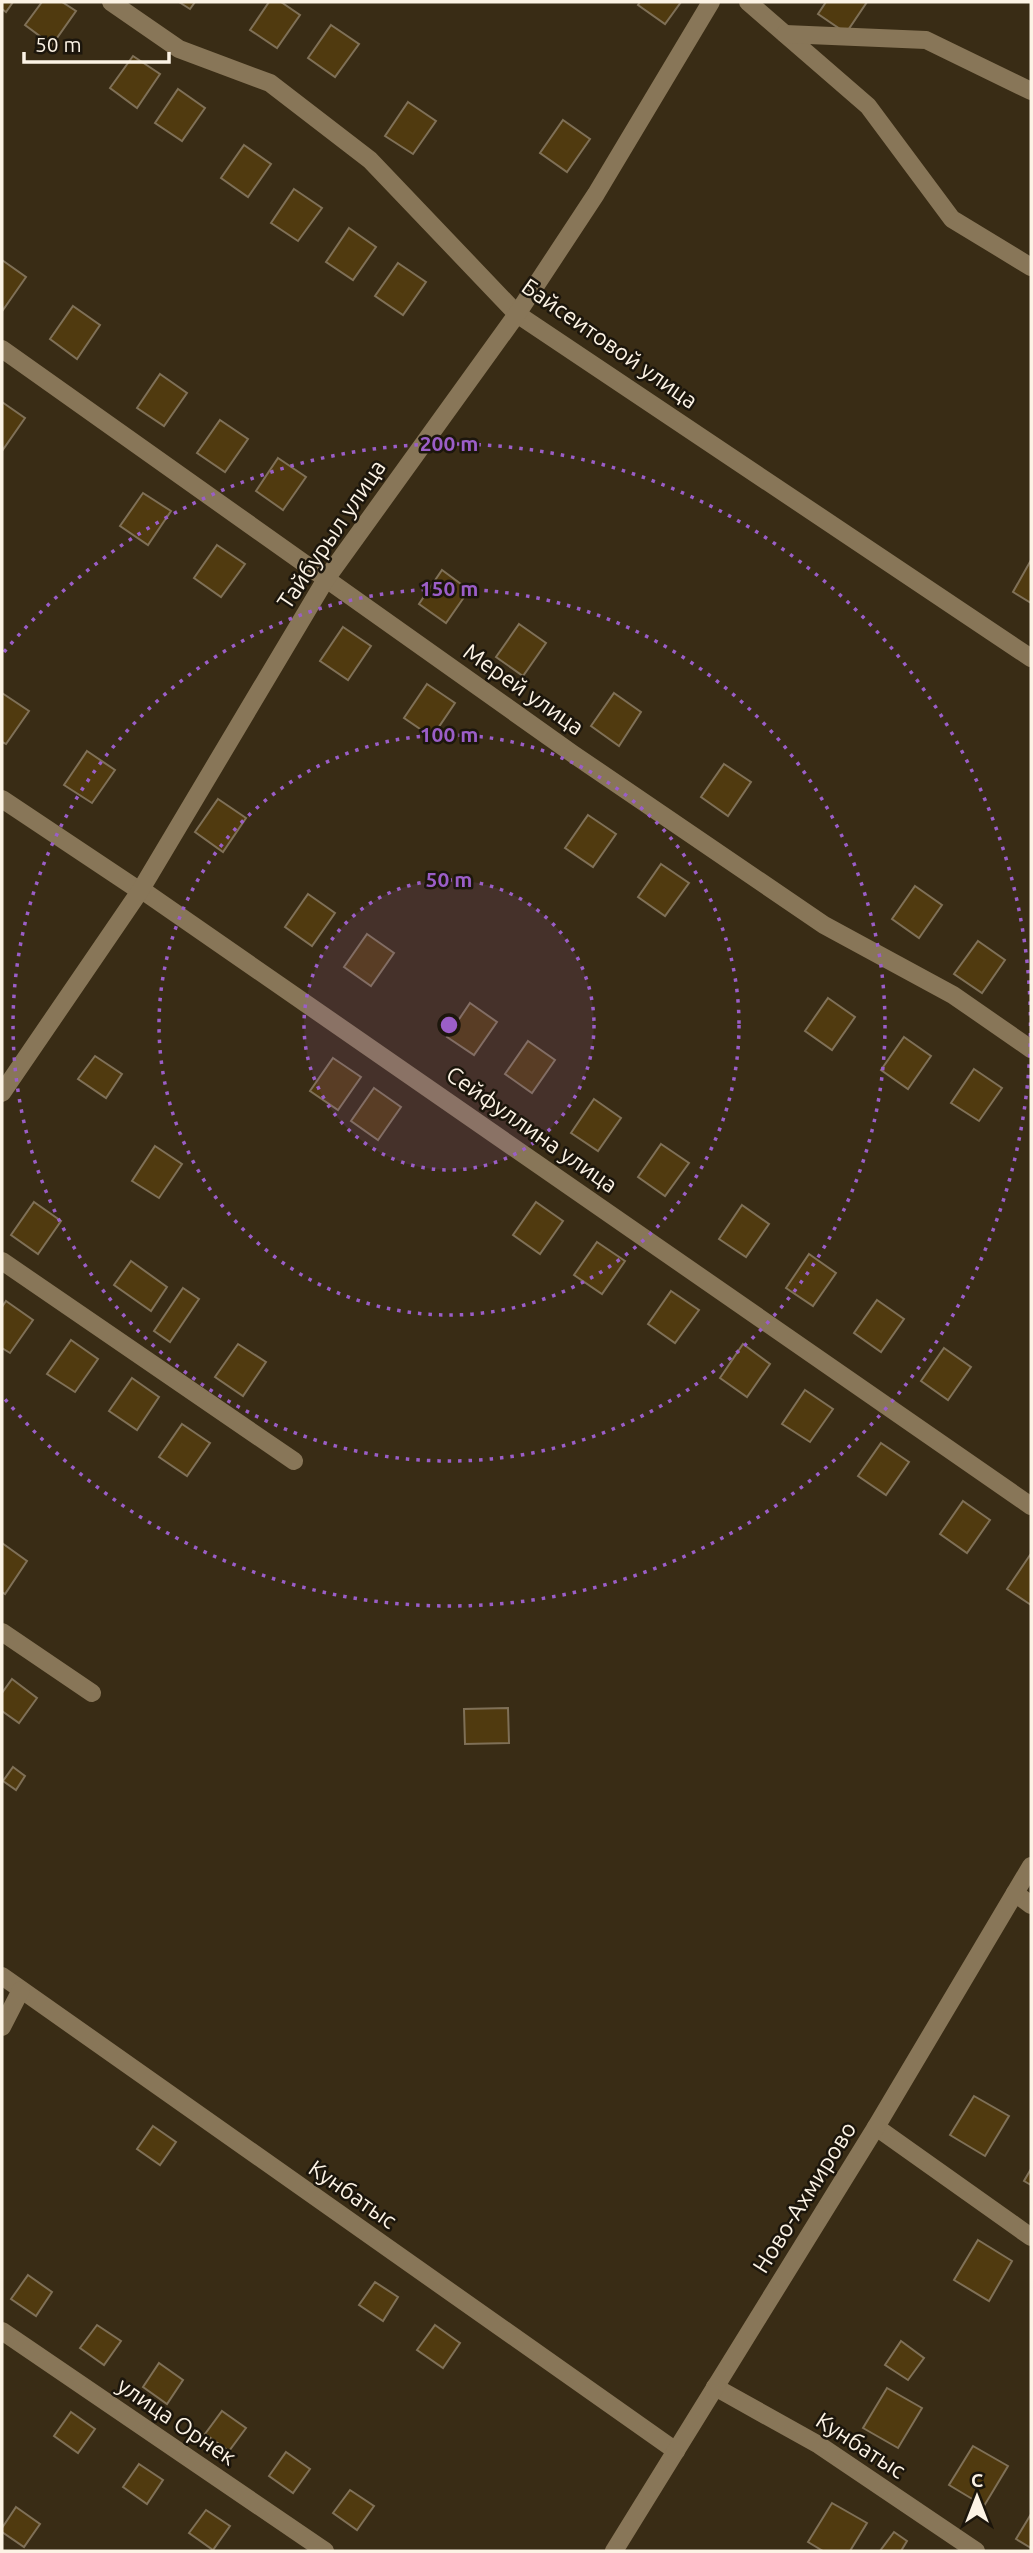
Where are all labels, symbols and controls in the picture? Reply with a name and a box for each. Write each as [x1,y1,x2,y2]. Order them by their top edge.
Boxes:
scale bar [24,21,170,65]
text: 50 m [35,32,82,56]
street label: Байсеитовой улица [518,273,702,413]
text: 200 m [420,431,478,455]
street label: Тайбурыл улица [272,455,390,613]
text: 150 m [420,576,478,600]
street label: Мерей улица [459,638,589,740]
text: 100 m [420,722,478,746]
text: 50 m [426,867,472,891]
centre of rings [437,1013,461,1037]
street label: Сейфуллина улица [442,1061,622,1197]
street label: Ново-Ахмирово [747,2117,861,2277]
street label: Кунбатыс [304,2155,402,2233]
street label: улица Орнек [113,2372,241,2470]
street label: Кунбатыс [812,2407,910,2483]
north arrow [942,2462,1012,2532]
text: С [971,2469,983,2491]

